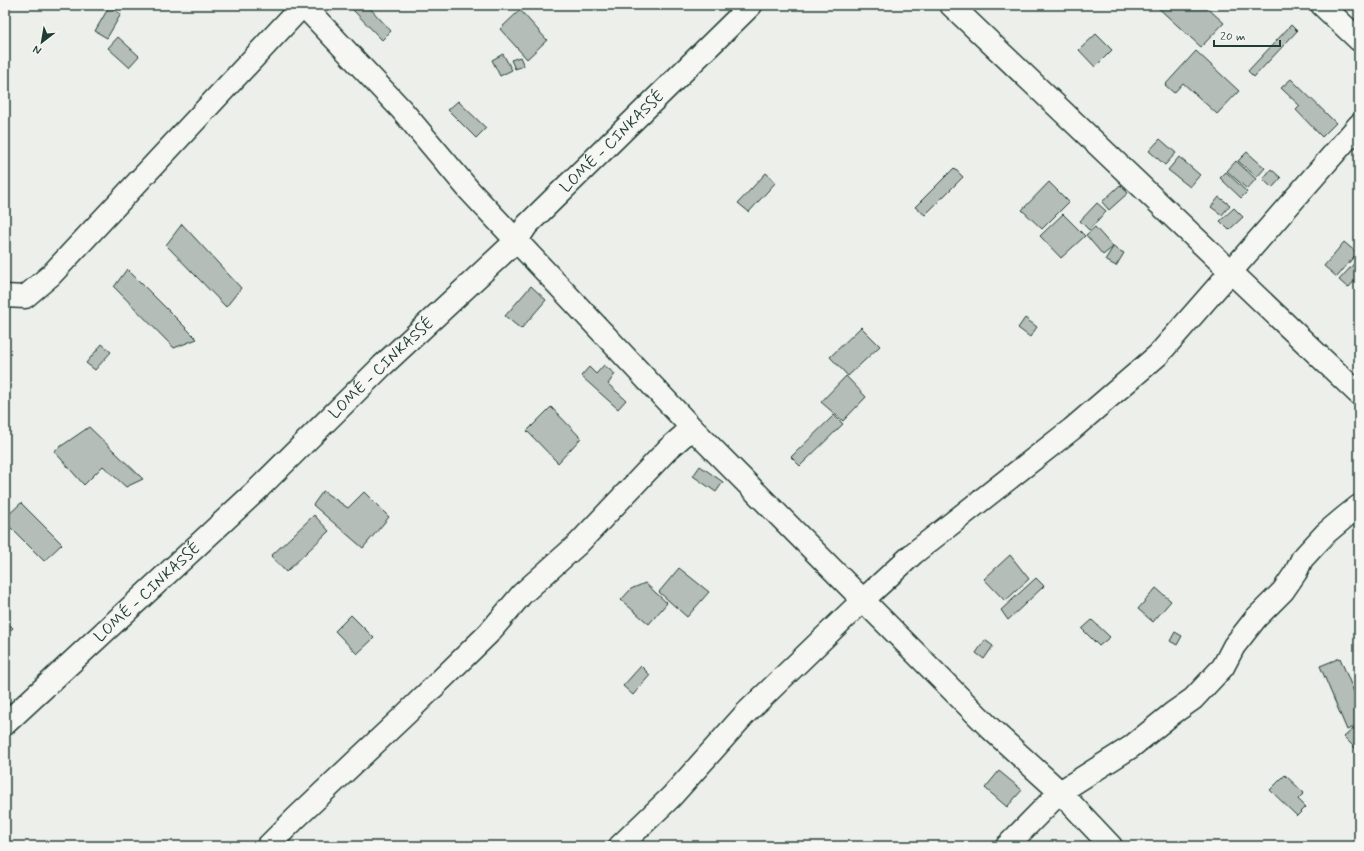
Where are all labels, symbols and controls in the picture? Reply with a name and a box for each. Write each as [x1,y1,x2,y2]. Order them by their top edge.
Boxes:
north arrow [22,22,62,62]
scale bar [1214,22,1280,48]
text: 20 m [1220,29,1246,45]
text: N [31,42,44,58]
street label: LOMÉ - CINKASSÉ [555,85,669,197]
street label: LOMÉ - CINKASSÉ [324,312,438,423]
street label: LOMÉ - CINKASSÉ [89,537,205,647]

